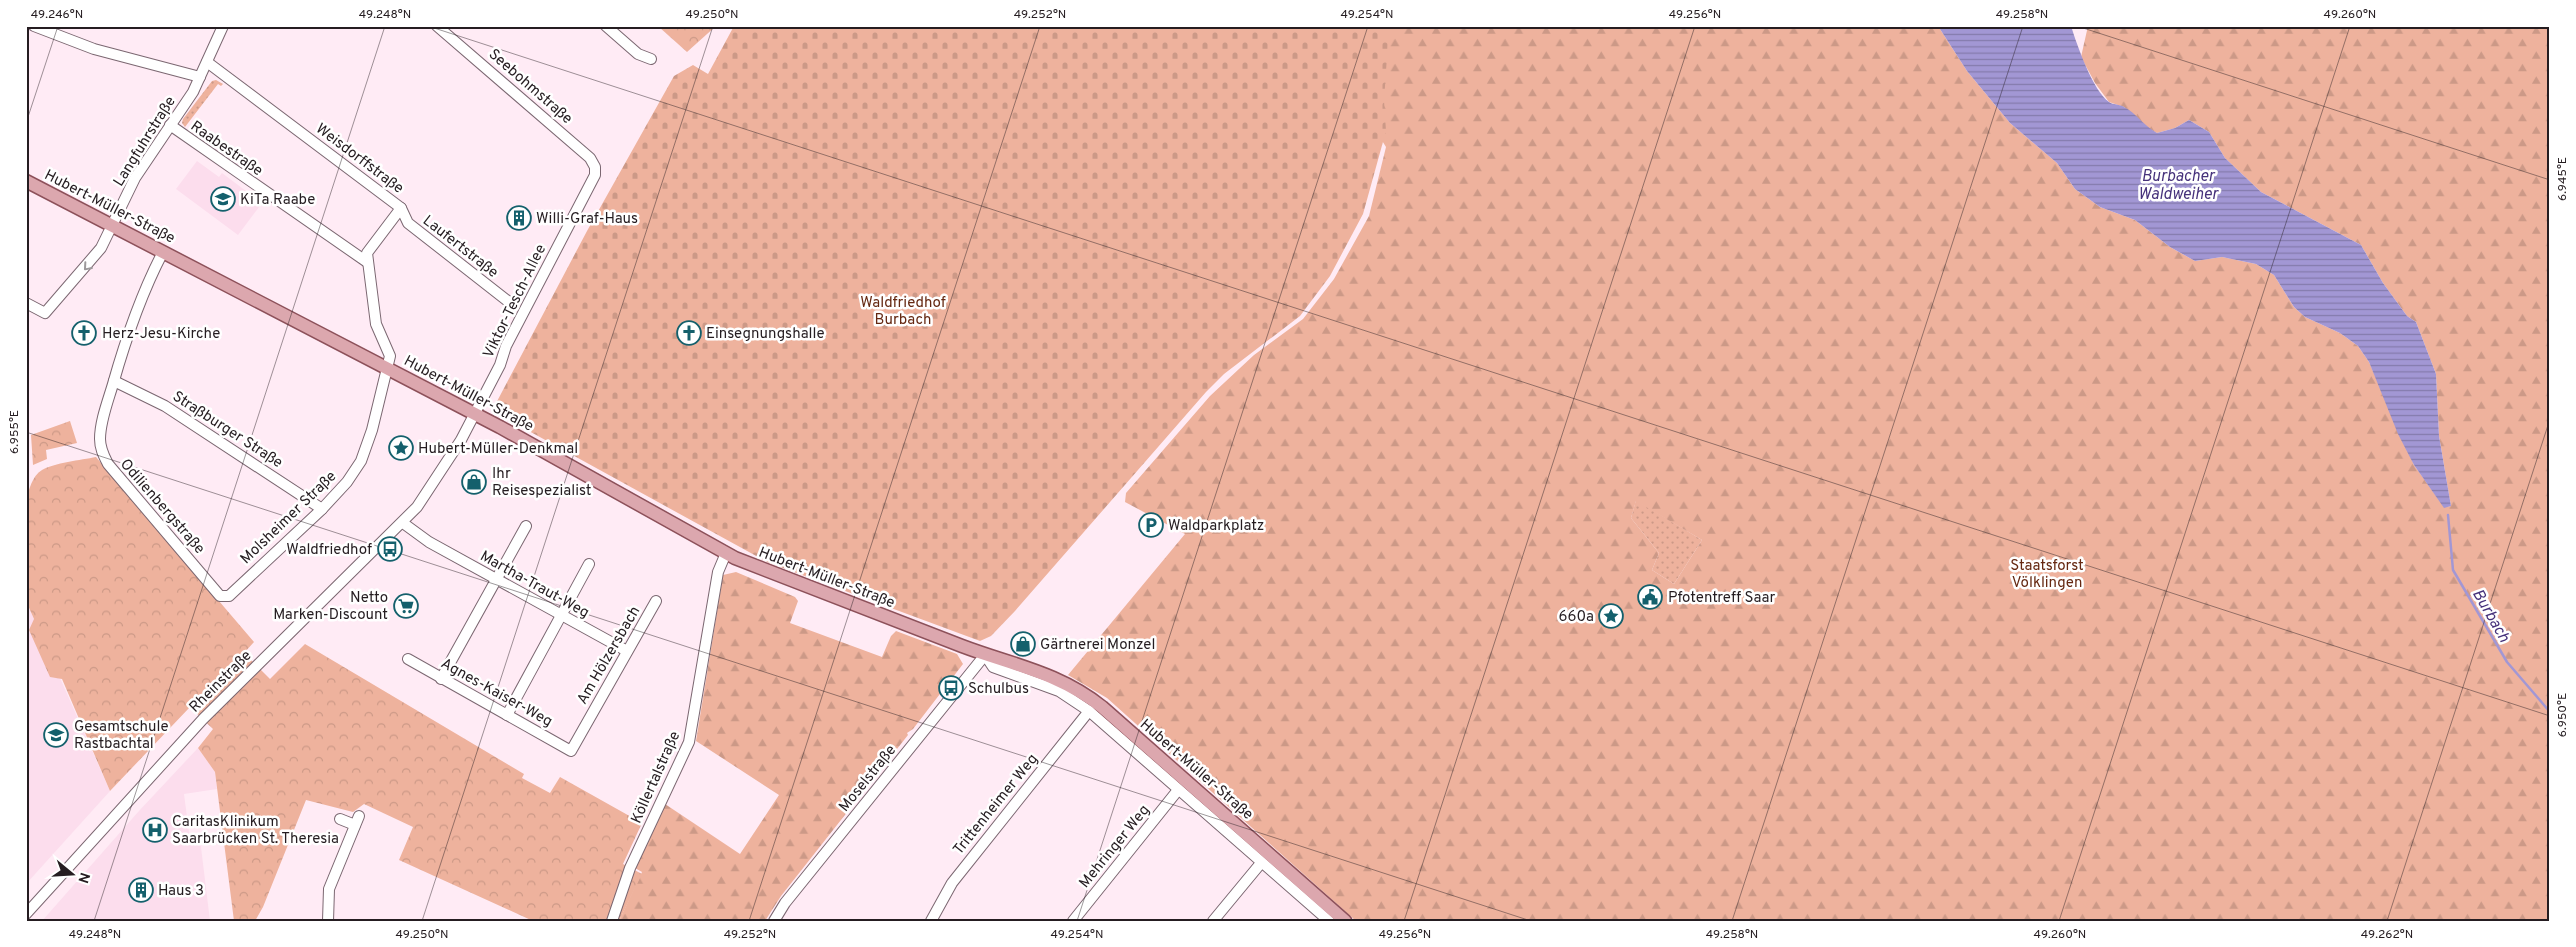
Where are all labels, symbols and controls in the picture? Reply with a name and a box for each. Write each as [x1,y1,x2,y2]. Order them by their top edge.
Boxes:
text: 49.246°N [31,7,83,23]
text: 49.248°N [359,7,411,23]
text: 49.250°N [685,7,739,23]
text: 49.252°N [1014,7,1066,23]
text: 49.254°N [1340,7,1394,23]
text: 49.256°N [1669,7,1721,23]
text: 49.258°N [1996,7,2048,23]
text: 49.260°N [2324,7,2376,23]
street label: Seebohmstraße [484,45,576,129]
street label: Langfuhrstraße [110,93,181,190]
street label: Raabestraße [186,117,266,181]
street label: Weisdorffstraße [311,120,407,199]
text: 6.945°E [2555,157,2571,201]
street label: Hubert-Müller-Straße [41,166,178,249]
water label: Burbacher Waldweiher [2138,167,2220,205]
school or university icon: KiTa Raabe [210,186,236,212]
place label: KiTa Raabe [240,191,315,210]
building icon: Willi-Graf-Haus [506,205,532,231]
place label: Willi-Graf-Haus [536,210,638,229]
street label: Laufertstraße [418,212,502,283]
street label: Viktor-Tesch-Allee [480,242,551,362]
one-way arrow [84,261,92,270]
park label: Waldfriedhof Burbach [860,294,946,330]
church icon: Herz-Jesu-Kirche [71,320,97,346]
church icon: Einsegnungshalle [676,320,702,346]
place label: Herz-Jesu-Kirche [102,325,220,344]
place label: Einsegnungshalle [706,325,825,344]
street label: Hubert-Müller-Straße [400,352,536,437]
street label: Straßburger Straße [168,387,286,473]
text: 6.955°E [7,410,23,454]
place icon: Hubert-Müller-Denkmal [388,435,414,461]
place label: Hubert-Müller-Denkmal [418,440,578,459]
street label: Odilienbergstraße [115,455,208,558]
place label: Ihr Reisespezialist [492,465,592,501]
street label: Molsheimer Straße [237,467,341,569]
shop icon: Ihr Reisespezialist [461,469,487,495]
parking icon: Waldparkplatz [1138,512,1164,538]
place label: Waldparkplatz [1168,517,1264,536]
bus stop icon: Waldfriedhof [377,536,403,562]
place label: Waldfriedhof [286,541,372,560]
street label: Hubert-Müller-Straße [756,544,897,613]
street label: Martha-Traut-Weg [476,547,592,623]
park label: Staatsforst Völklingen [2010,557,2084,593]
public building icon: Pfotentreff Saar [1637,584,1663,610]
water label: Burbach [2467,586,2514,647]
place label: Netto Marken-Discount [273,589,388,625]
place label: Pfotentreff Saar [1668,589,1776,608]
supermarket icon: Netto Marken-Discount [393,593,419,619]
street label: Am Hölzersbach [574,603,645,708]
place icon: 660a [1598,603,1624,629]
place label: 660a [1559,608,1594,627]
shop icon: Gärtnerei Monzel [1010,631,1036,657]
place label: Gärtnerei Monzel [1040,636,1155,655]
street label: Rheinstraße [186,647,256,717]
street label: Agnes-Kaiser-Weg [437,655,555,732]
bus stop icon: Schulbus [938,675,964,701]
place label: Schulbus [968,680,1029,699]
text: 6.950°E [2555,693,2571,737]
street label: Hubert-Müller-Straße [1135,716,1257,825]
place label: Gesamtschule Rastbachtal [74,718,169,754]
school or university icon: Gesamtschule Rastbachtal [43,722,69,748]
street label: Köllertalstraße [628,728,685,827]
street label: Moselstraße [835,742,901,816]
street label: Trittenheimer Weg [950,751,1043,859]
street label: Mehringer Weg [1076,801,1155,892]
place label: CaritasKlinikum Saarbrücken St. Theresia [172,813,339,849]
hospital icon: CaritasKlinikum Saarbrücken St. Theresia [142,817,168,843]
north arrow [48,850,98,900]
text: N [73,870,93,885]
building icon: Haus 3 [128,877,154,903]
place label: Haus 3 [158,882,204,901]
text: 49.248°N [69,927,121,943]
text: 49.250°N [395,927,449,943]
text: 49.252°N [724,927,776,943]
text: 49.254°N [1050,927,1104,943]
text: 49.256°N [1379,927,1431,943]
text: 49.258°N [1706,927,1758,943]
text: 49.260°N [2034,927,2086,943]
text: 49.262°N [2361,927,2413,943]

